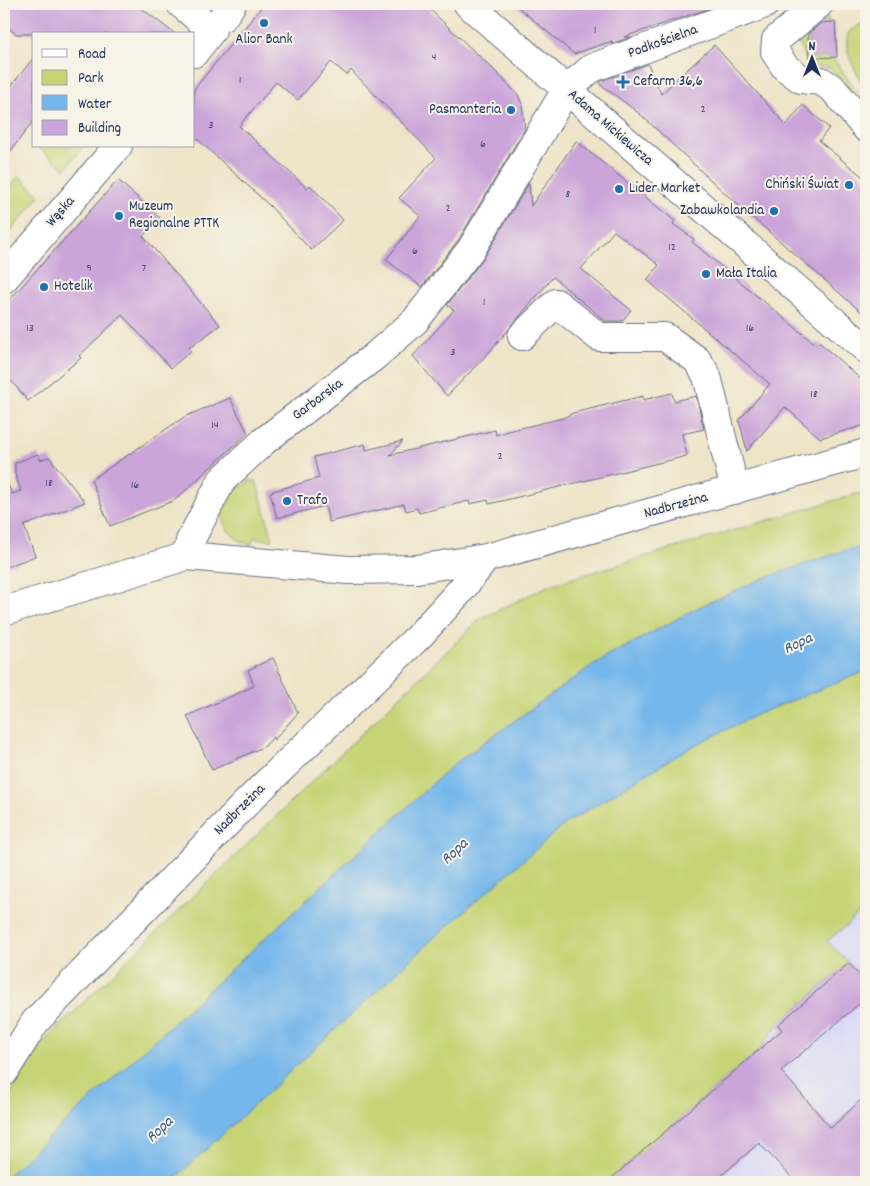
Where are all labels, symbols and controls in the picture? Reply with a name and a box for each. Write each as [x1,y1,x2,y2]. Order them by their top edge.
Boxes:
marker: Alior Bank [258,17,270,29]
street label: Podkościelna [625,19,702,65]
house number: 1 [594,22,596,39]
place label: Alior Bank [235,29,293,51]
legend [32,32,195,148]
north arrow [788,32,838,82]
text: N [809,37,816,57]
text: Road [78,44,106,66]
house number: 4 [432,49,437,66]
text: Park [78,68,104,90]
place label: Cefarm 36,6 [633,71,703,93]
house number: 1 [239,72,241,89]
marker: Cefarm 36,6 [617,76,629,88]
street label: Adama Mickiewicza [562,85,658,172]
text: Water [78,94,112,116]
place label: Pasmanteria [429,99,502,121]
house number: 2 [700,101,706,118]
marker: Pasmanteria [505,104,517,116]
house number: 3 [208,117,214,134]
text: Building [78,118,121,140]
house number: 6 [480,136,486,153]
place label: Chiński Świat [765,174,839,196]
place label: Lider Market [629,178,701,200]
marker: Chiński Świat [843,179,855,191]
marker: Lider Market [613,183,625,195]
house number: 8 [566,186,571,203]
street label: Wąska [41,191,81,232]
place label: Muzeum Regionalne PTTK [129,196,219,235]
house number: 2 [445,200,451,217]
place label: Zabawkolandia [680,200,765,222]
marker: Zabawkolandia [768,205,780,217]
marker: Muzeum Regionalne PTTK [113,210,125,222]
house number: 12 [668,239,676,256]
house number: 6 [412,243,418,260]
house number: 9 [86,260,92,277]
house number: 7 [142,260,147,277]
place label: Mała Italia [716,263,778,285]
marker: Mała Italia [700,268,712,280]
place label: Hotelik [54,276,93,298]
marker: Hotelik [38,281,50,293]
house number: 1 [483,294,485,311]
house number: 13 [26,320,34,337]
house number: 16 [746,320,754,337]
house number: 3 [450,344,456,361]
street label: Garbarska [288,373,349,426]
house number: 18 [810,386,818,403]
house number: 14 [211,417,219,434]
house number: 2 [497,448,503,465]
house number: 18 [45,475,53,492]
house number: 16 [131,477,139,494]
street label: Nadbrzeżna [642,487,711,525]
place label: Trafo [297,490,328,512]
marker: Trafo [281,495,293,507]
water label: Ropa [780,626,818,661]
street label: Nadbrzeżna [209,778,272,841]
water label: Ropa [436,832,475,871]
water label: Ropa [141,1110,180,1149]

